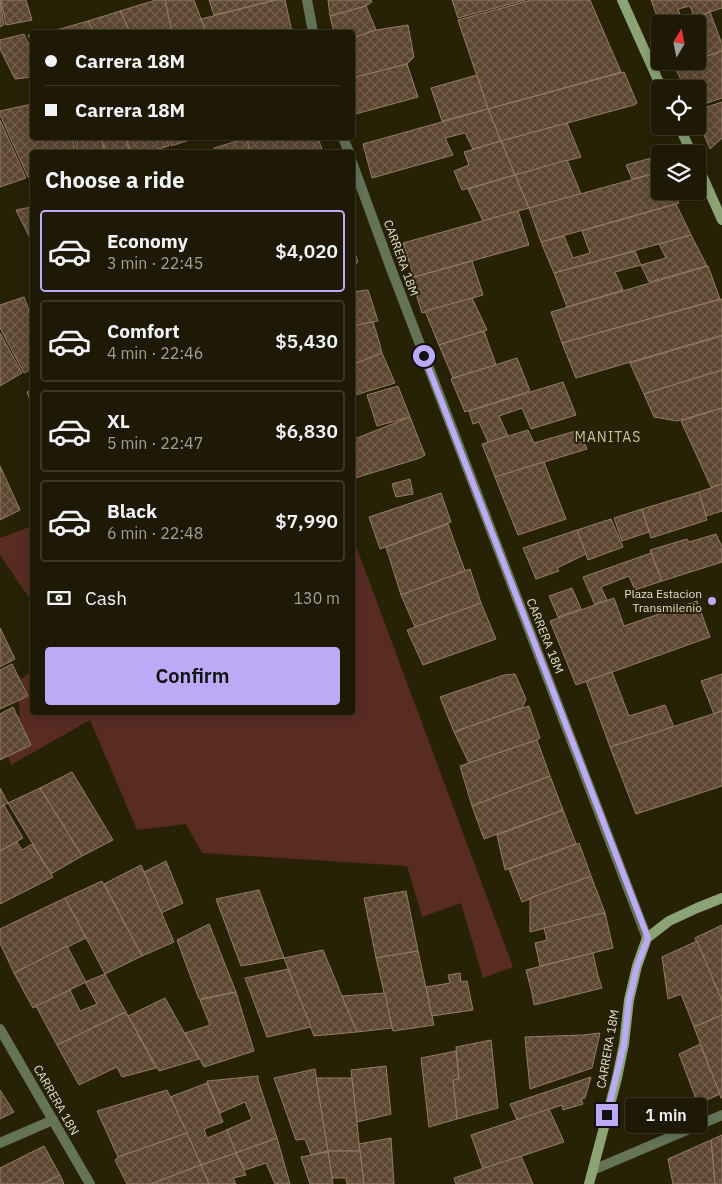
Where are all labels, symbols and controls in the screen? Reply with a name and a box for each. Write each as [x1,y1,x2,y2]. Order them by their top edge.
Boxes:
north arrow [651,15,706,70]
map controls [651,15,706,200]
text: Carrera 18M [75,49,185,73]
button: locate [651,80,706,135]
text: Carrera 18M [75,98,185,122]
button: layers [651,145,706,200]
text: Choose a ride [45,165,185,194]
street label: CARRERA 18M [381,218,422,298]
icon: car [47,229,92,274]
text: Economy [107,229,188,253]
text: $4,020 [275,239,338,263]
text: 3 min · 22:45 [107,253,203,273]
icon: car [47,319,92,364]
text: Comfort [107,319,180,343]
text: $5,430 [275,329,338,353]
text: 4 min · 22:46 [107,343,203,363]
route start [413,345,435,367]
icon: car [47,409,92,454]
text: XL [107,409,130,433]
text: $6,830 [275,419,338,443]
district label: MANITAS [575,428,641,446]
text: 5 min · 22:47 [107,433,203,453]
icon: car [47,499,92,544]
text: Black [107,499,157,523]
text: $7,990 [275,509,338,533]
text: 6 min · 22:48 [107,523,203,543]
icon: cash [45,584,73,612]
text: Cash [85,586,127,610]
place label: Plaza Estacion Transmilenio [624,586,702,615]
text: 130 m [293,588,340,608]
marker: Plaza Estacion Transmilenio [706,595,718,607]
street label: CARRERA 18M [524,596,567,676]
button: Confirm [45,647,340,705]
street label: CARRERA 18M [593,1008,622,1090]
street label: CARRERA 18N [30,1062,83,1138]
callout: 1 min [624,1098,707,1132]
route end [596,1104,618,1126]
text: 1 min [645,1105,687,1125]

